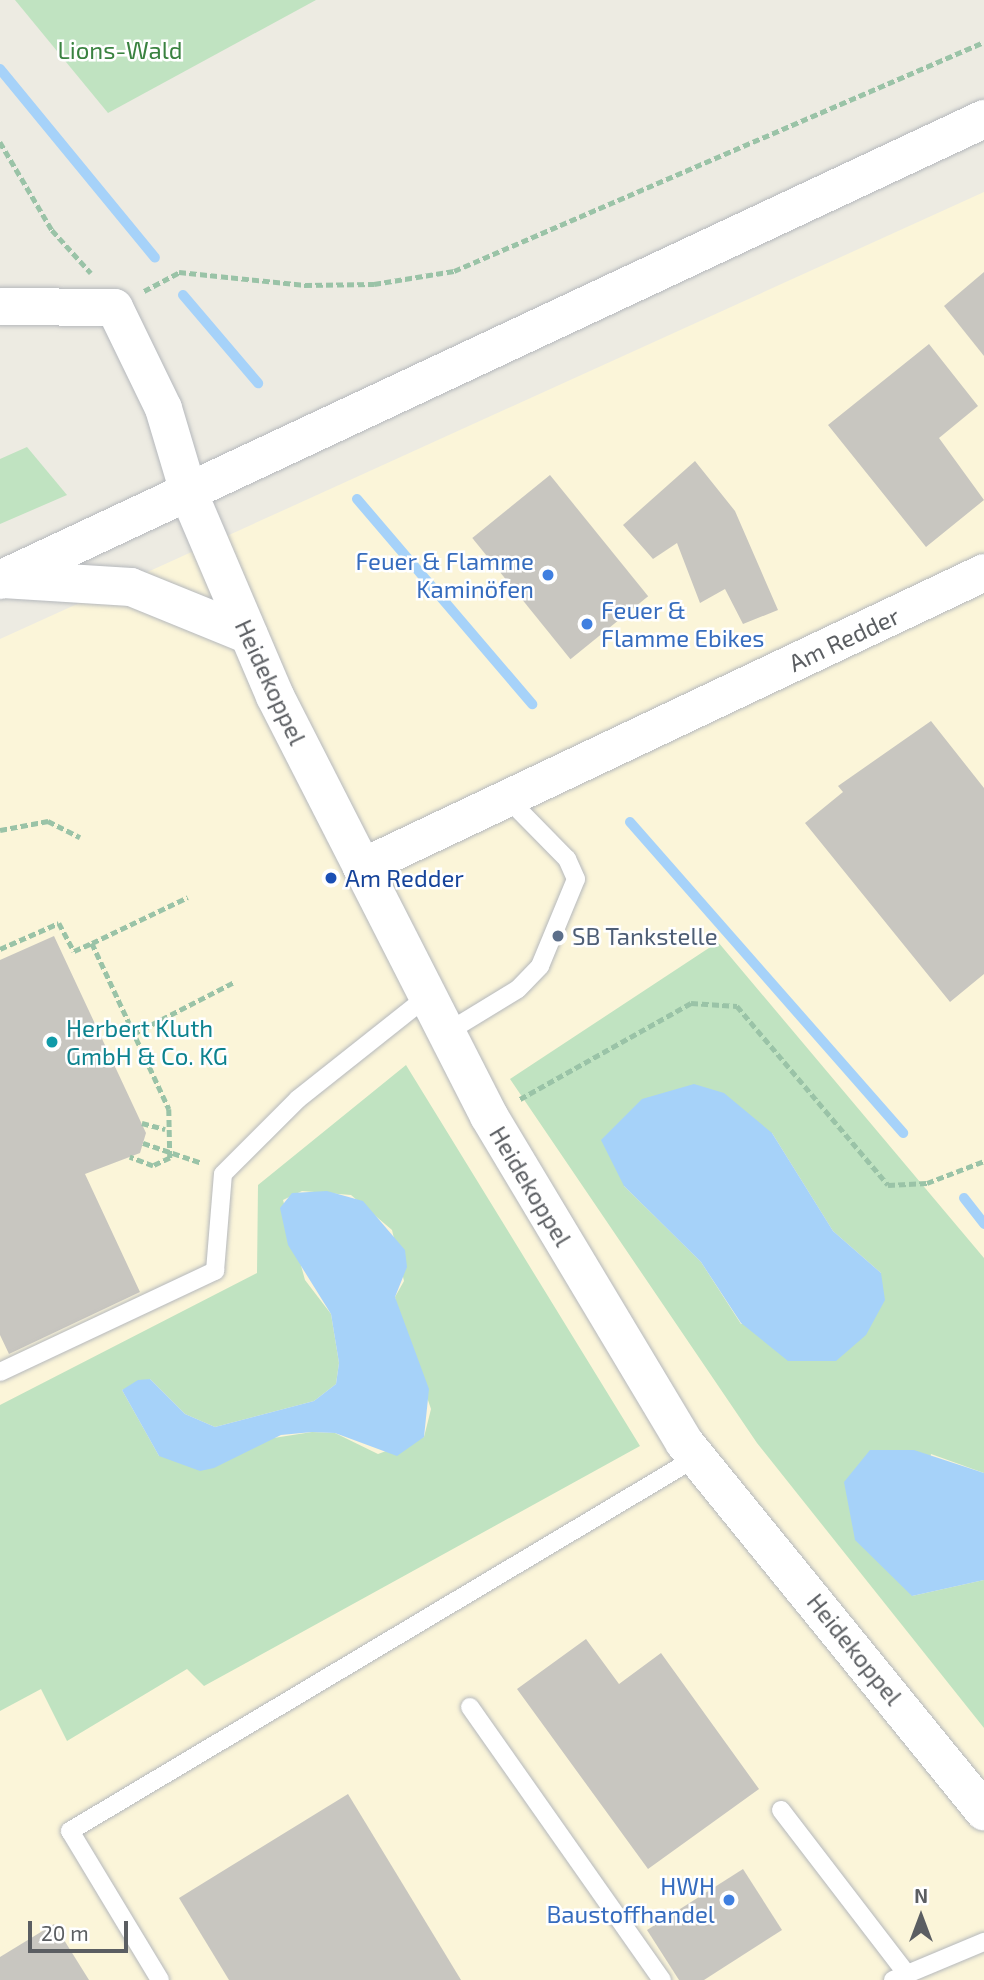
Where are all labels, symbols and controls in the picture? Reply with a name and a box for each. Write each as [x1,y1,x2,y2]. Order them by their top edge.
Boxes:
park label: Lions-Wald [57,36,183,64]
place label: Feuer & Flamme Kaminöfen [355,547,534,603]
marker: Feuer & Flamme Kaminöfen [540,567,556,583]
place label: Feuer & Flamme Ebikes [601,596,765,652]
street label: Am Redder [784,601,904,677]
street label: Heidekoppel [229,615,313,749]
marker: Feuer & Flamme Ebikes [579,616,595,632]
place label: Am Redder [345,864,464,892]
marker: Am Redder [323,870,339,886]
place label: SB Tankstelle [572,922,718,950]
marker: SB Tankstelle [550,928,566,944]
place label: Herbert Kluth GmbH & Co. KG [66,1014,228,1070]
marker: Herbert Kluth GmbH & Co. KG [44,1034,60,1050]
street label: Heidekoppel [484,1121,578,1251]
street label: Heidekoppel [801,1588,909,1710]
place label: HWH Baustoffhandel [546,1872,715,1928]
north arrow [886,1882,956,1952]
text: N [914,1884,928,1907]
marker: HWH Baustoffhandel [721,1892,737,1908]
scale bar [32,1906,131,1950]
text: 20 m [41,1920,89,1945]

